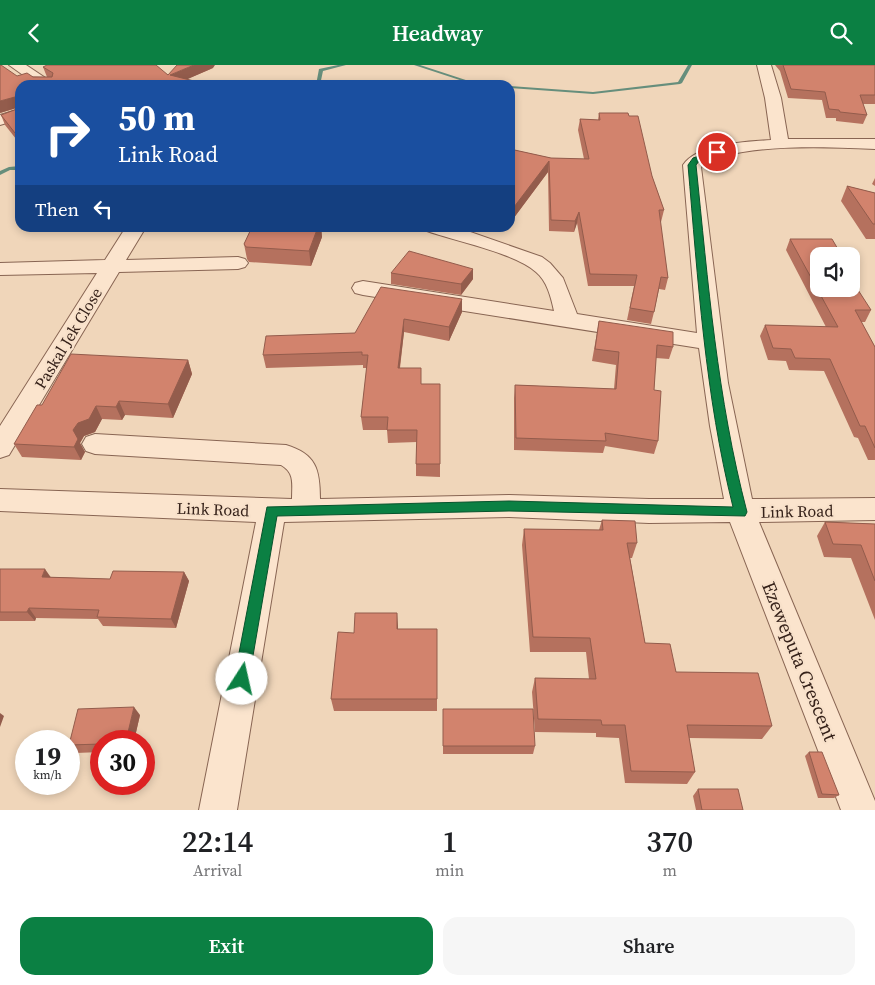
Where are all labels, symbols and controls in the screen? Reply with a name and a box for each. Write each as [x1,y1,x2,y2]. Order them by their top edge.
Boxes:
text: Headway [392,18,483,48]
icon: back [20,19,48,47]
icon: search [827,19,855,47]
text: 50 m [118,94,195,142]
icon: right [35,100,100,165]
pin [696,131,738,173]
icon: arrive [703,138,731,166]
text: Link Road [118,139,218,169]
icon: left [89,195,117,223]
text: Then [35,196,79,222]
map controls [810,247,860,297]
button: sound [810,247,860,297]
street label: Paskal Jek Close [29,283,107,393]
street label: Link Road [176,497,250,521]
street label: Link Road [760,499,834,523]
street label: Ezeweputa Crescent [756,577,844,745]
position arrow [215,652,267,704]
speed limit sign: 30 [90,730,155,795]
text: 19 [34,739,61,773]
text: km/h [33,767,62,783]
text: 22:14 [182,821,253,862]
text: 1 [442,821,458,862]
text: 370 [646,821,693,862]
text: Arrival [193,859,242,881]
text: min [435,859,464,881]
text: m [662,859,677,881]
button: Exit [20,917,433,975]
button: Share [443,917,855,975]

